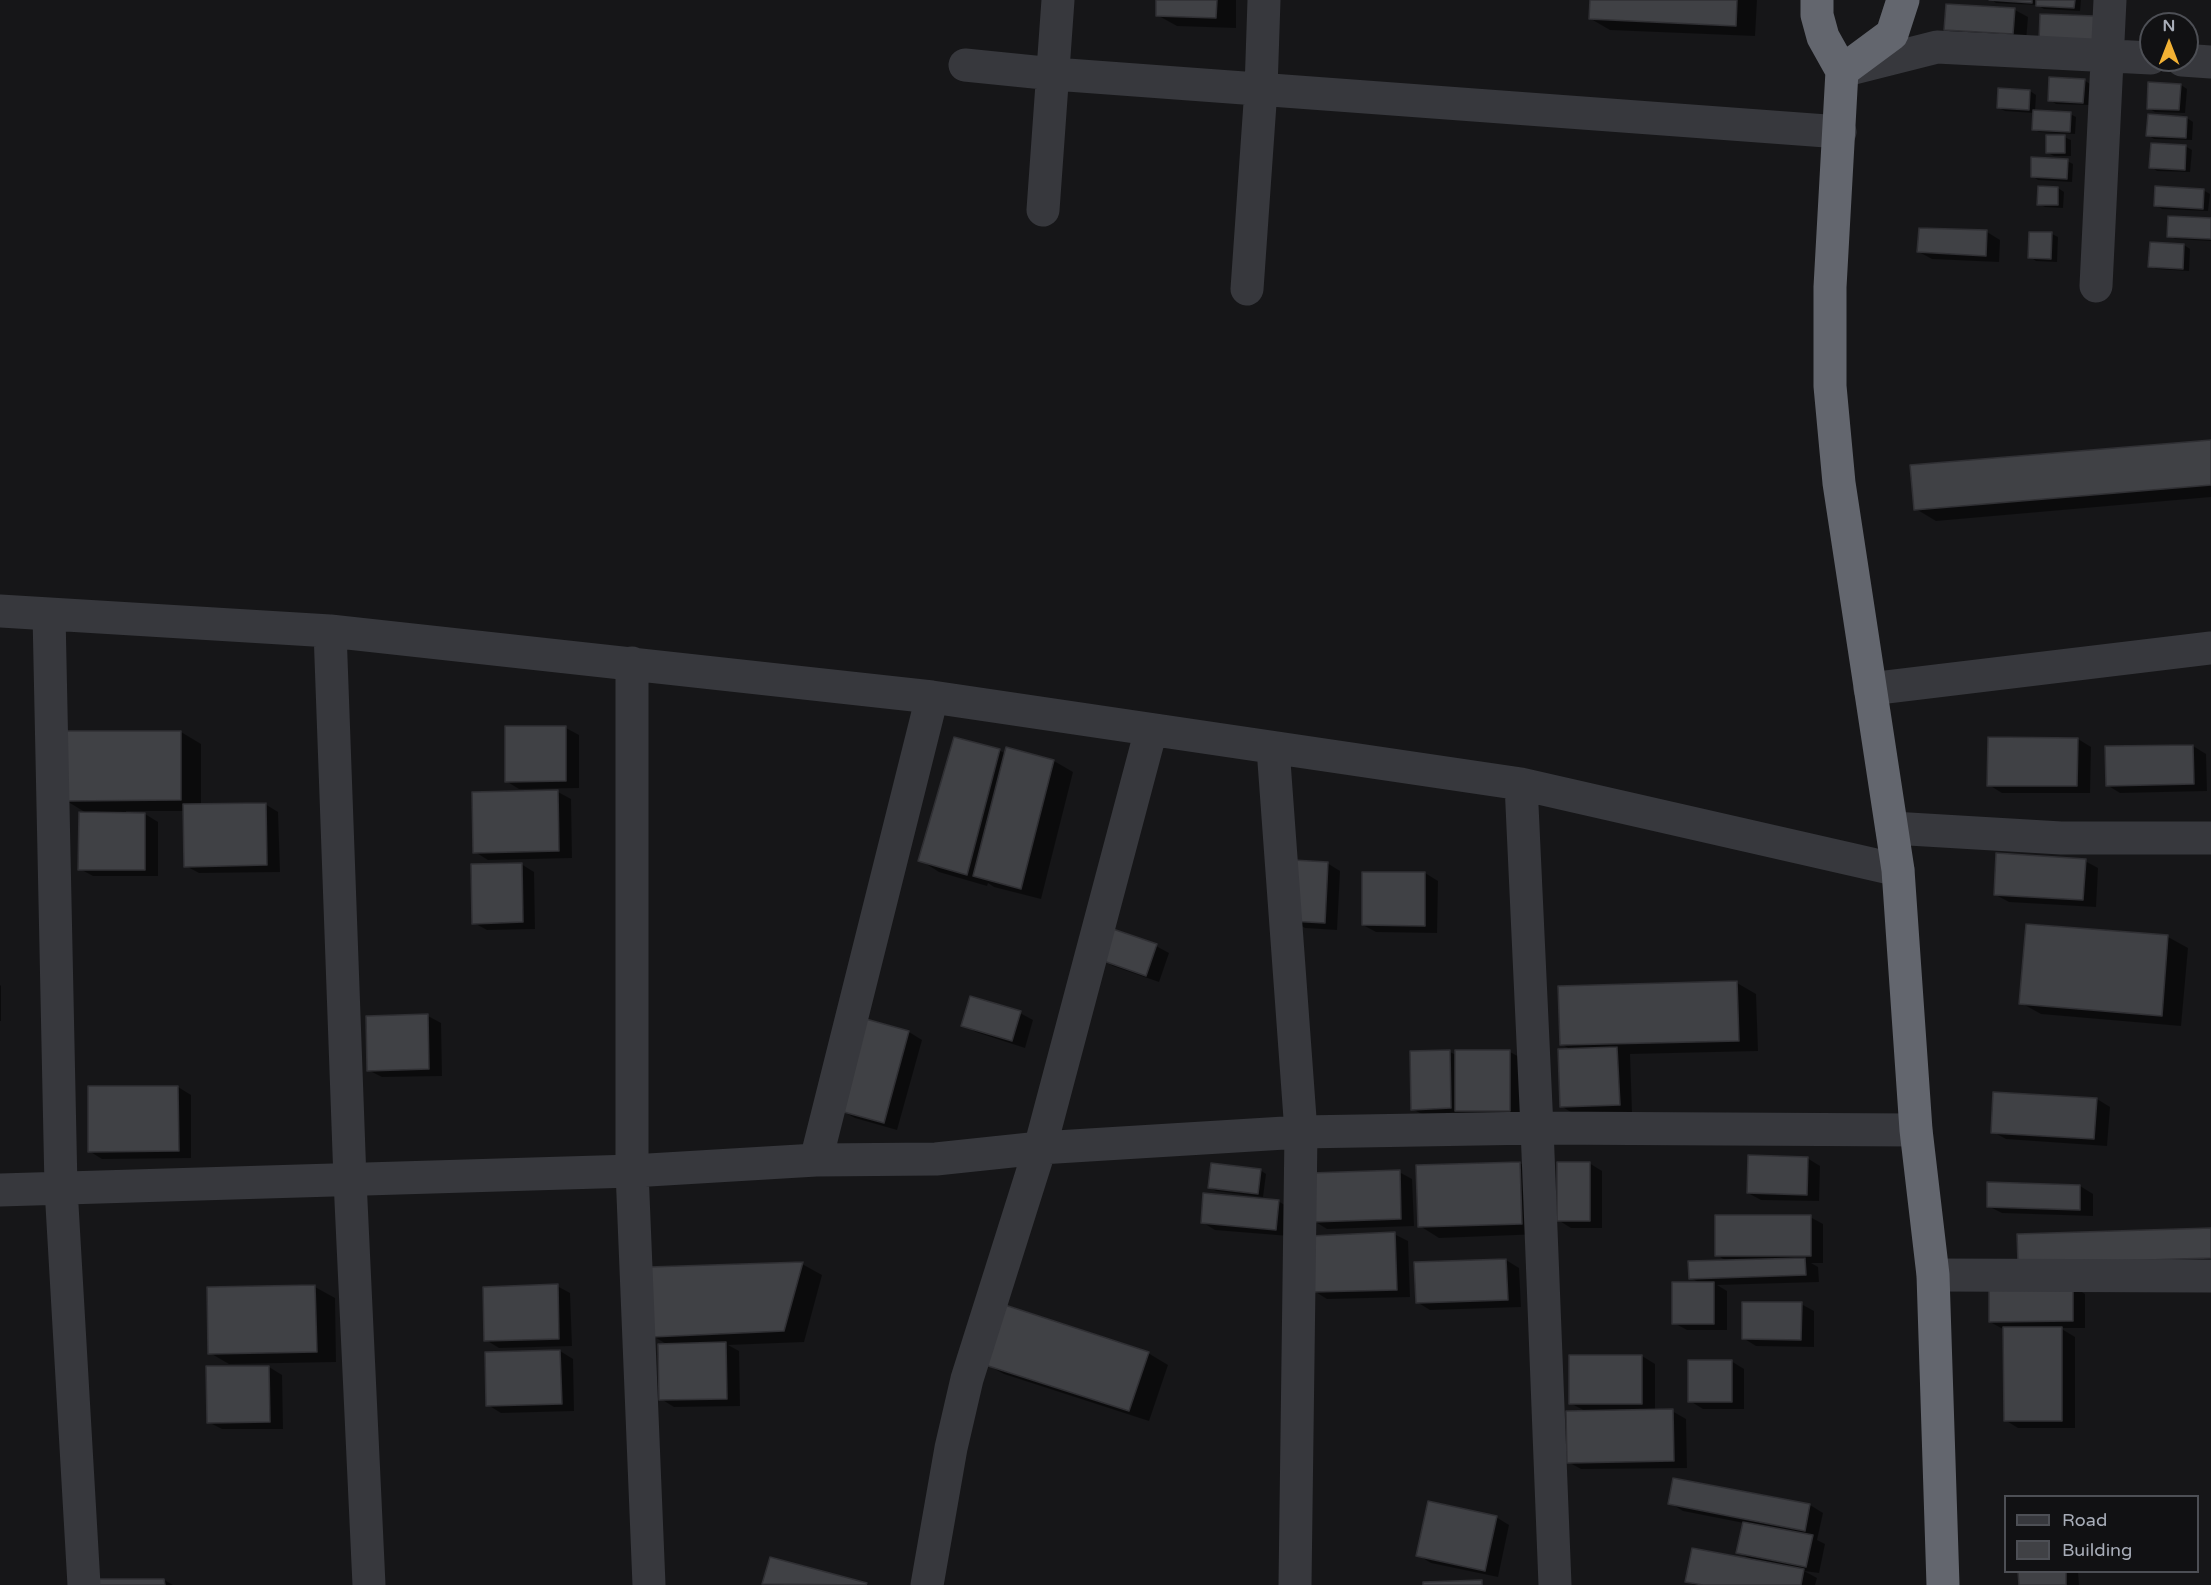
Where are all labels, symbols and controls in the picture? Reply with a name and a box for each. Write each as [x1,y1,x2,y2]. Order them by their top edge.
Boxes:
north arrow [2139,12,2199,72]
text: N [2163,16,2175,36]
legend [2004,1495,2199,1573]
text: Road [2062,1509,2107,1531]
text: Building [2062,1539,2132,1561]

